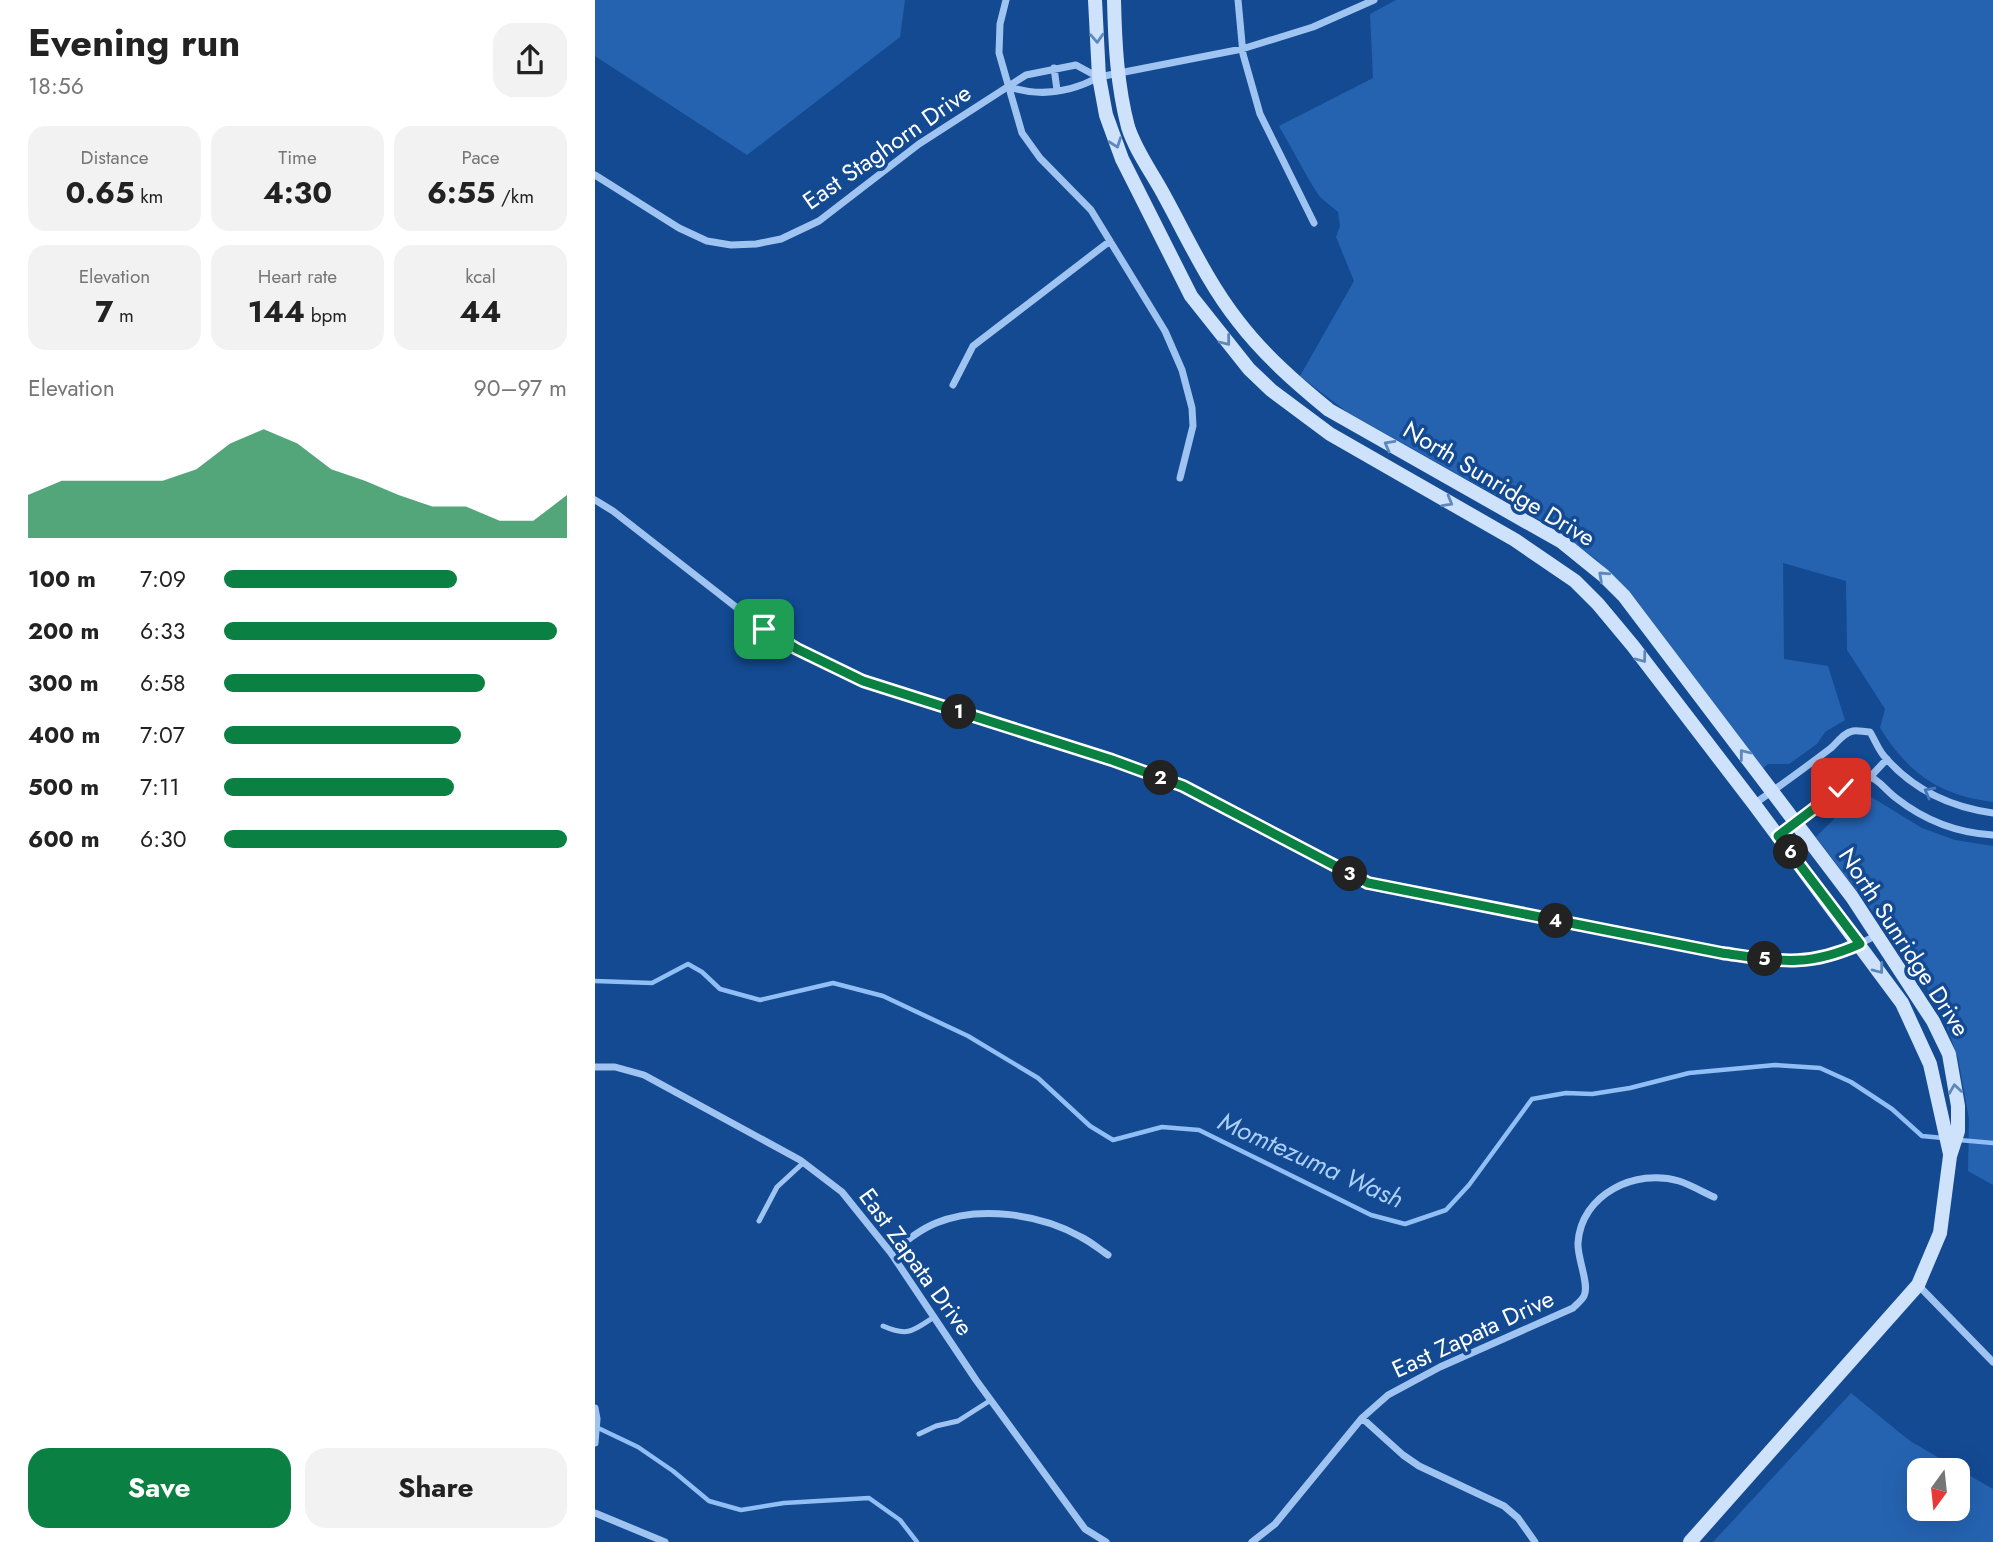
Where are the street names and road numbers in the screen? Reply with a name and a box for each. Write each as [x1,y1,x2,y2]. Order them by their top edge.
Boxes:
street label: East Staghorn Drive [795,75,978,218]
street label: North Sunridge Drive [1397,412,1602,555]
street label: North Sunridge Drive [1830,841,1979,1043]
street label: East Zapata Drive [851,1181,982,1343]
street label: East Zapata Drive [1386,1281,1560,1386]

